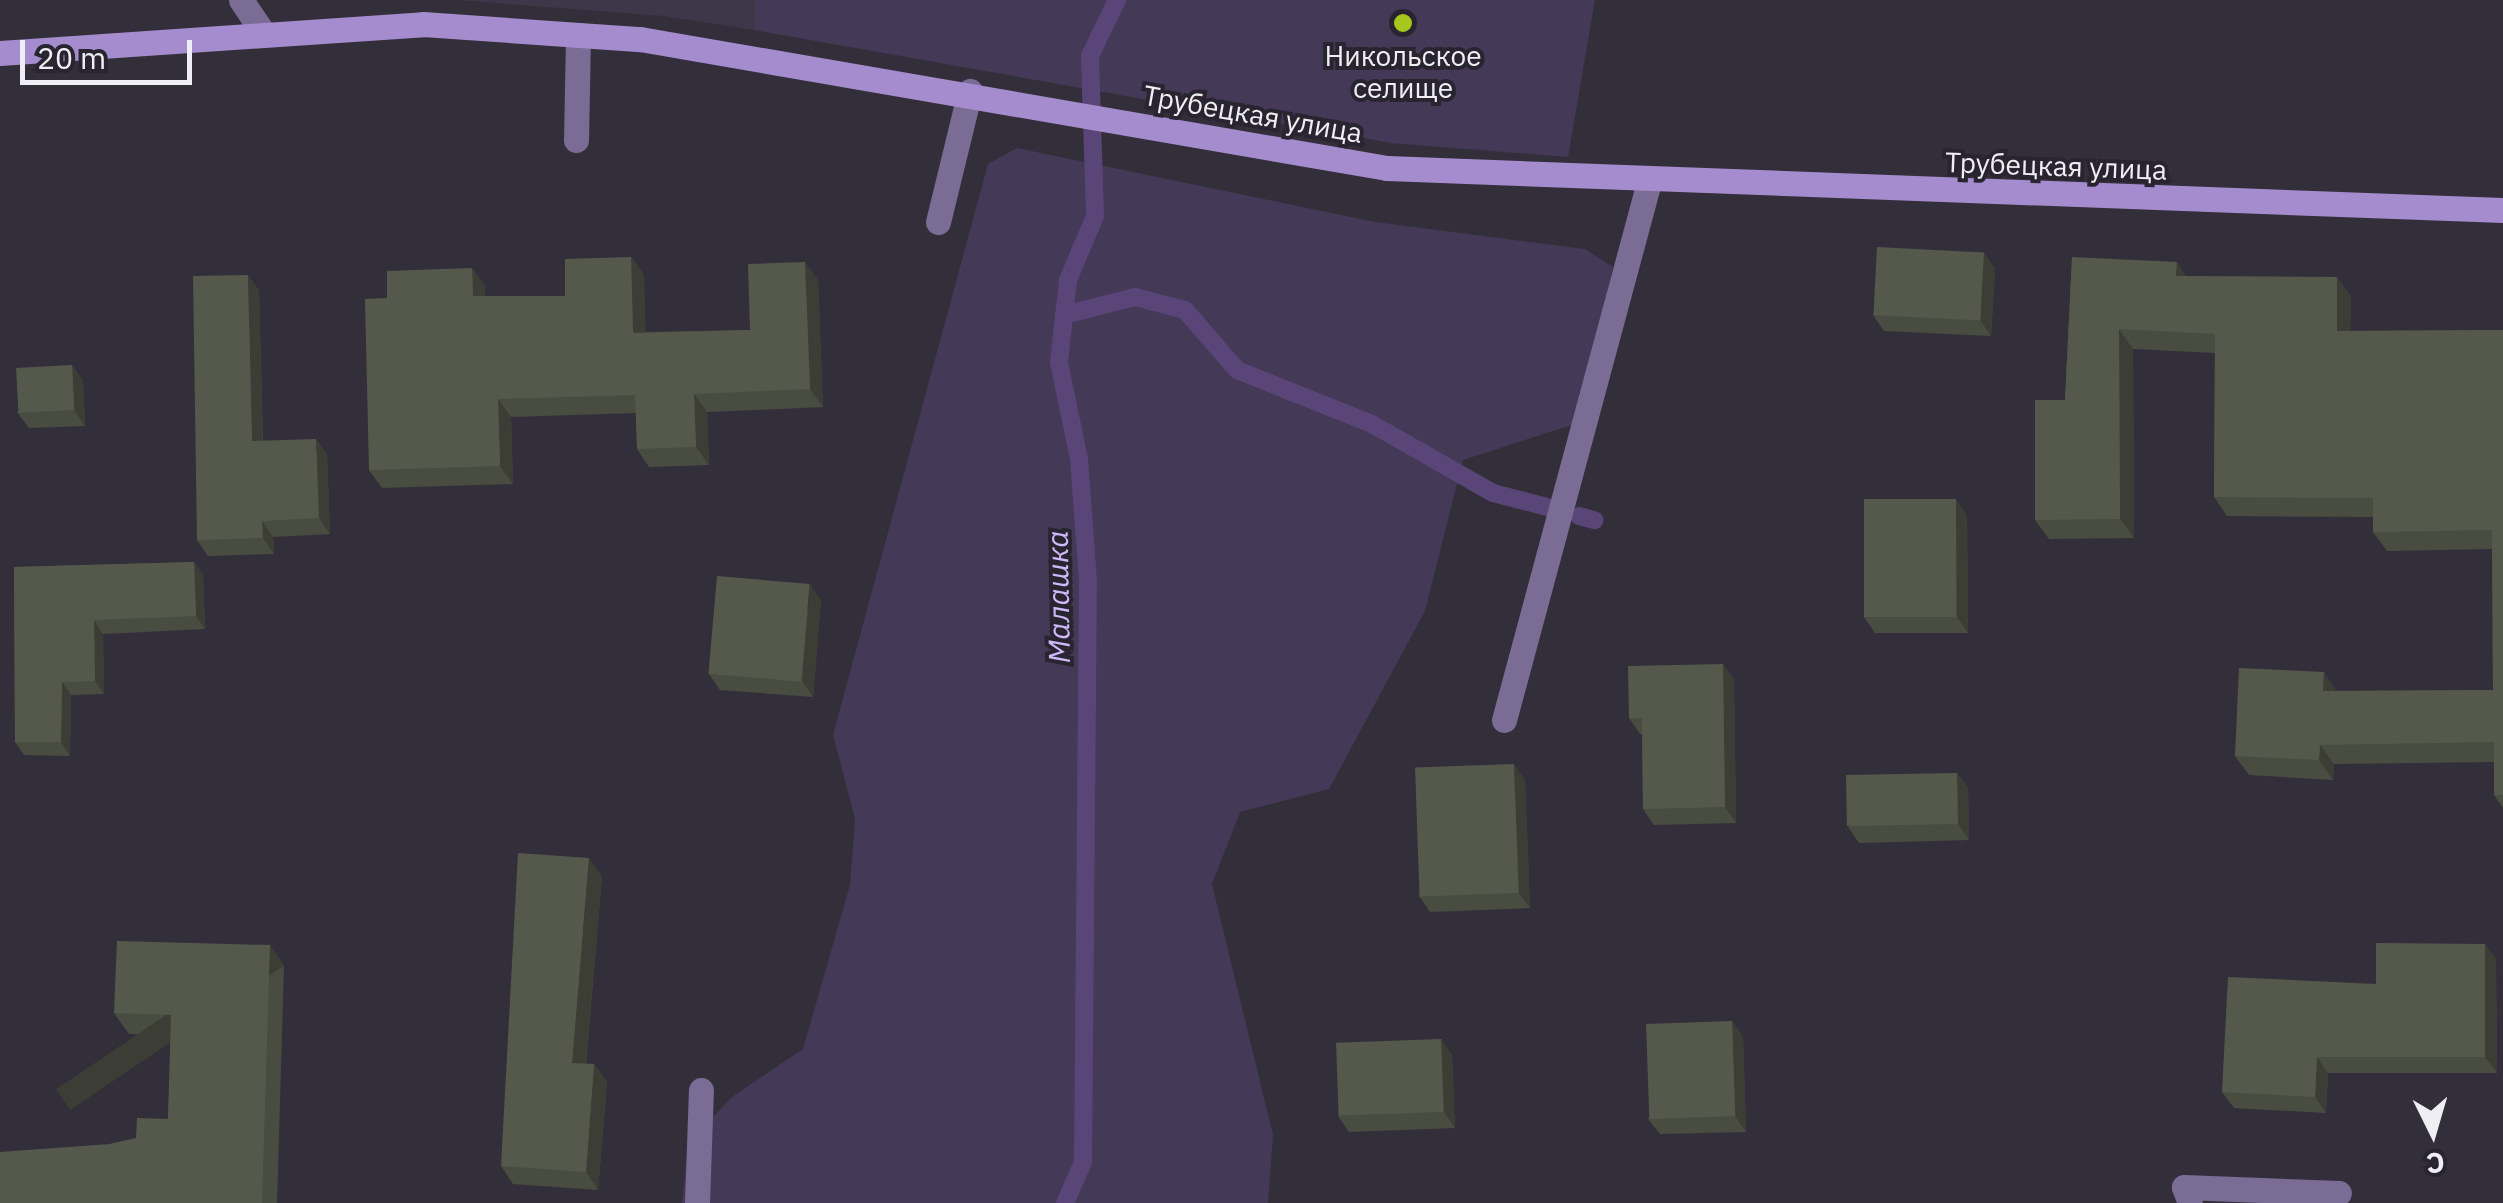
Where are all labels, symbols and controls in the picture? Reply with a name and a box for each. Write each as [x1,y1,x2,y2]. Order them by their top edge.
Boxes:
marker: Никольское селище [1392,12,1414,34]
scale bar [25,20,198,82]
text: 20 m [37,38,106,77]
place label: Никольское селище [1324,39,1482,105]
street label: Трубецкая улица [1141,78,1365,150]
street label: Трубецкая улица [1944,145,2168,187]
water label: Малашка [1039,530,1077,664]
north arrow [2383,1083,2483,1183]
text: С [2425,1144,2446,1183]

